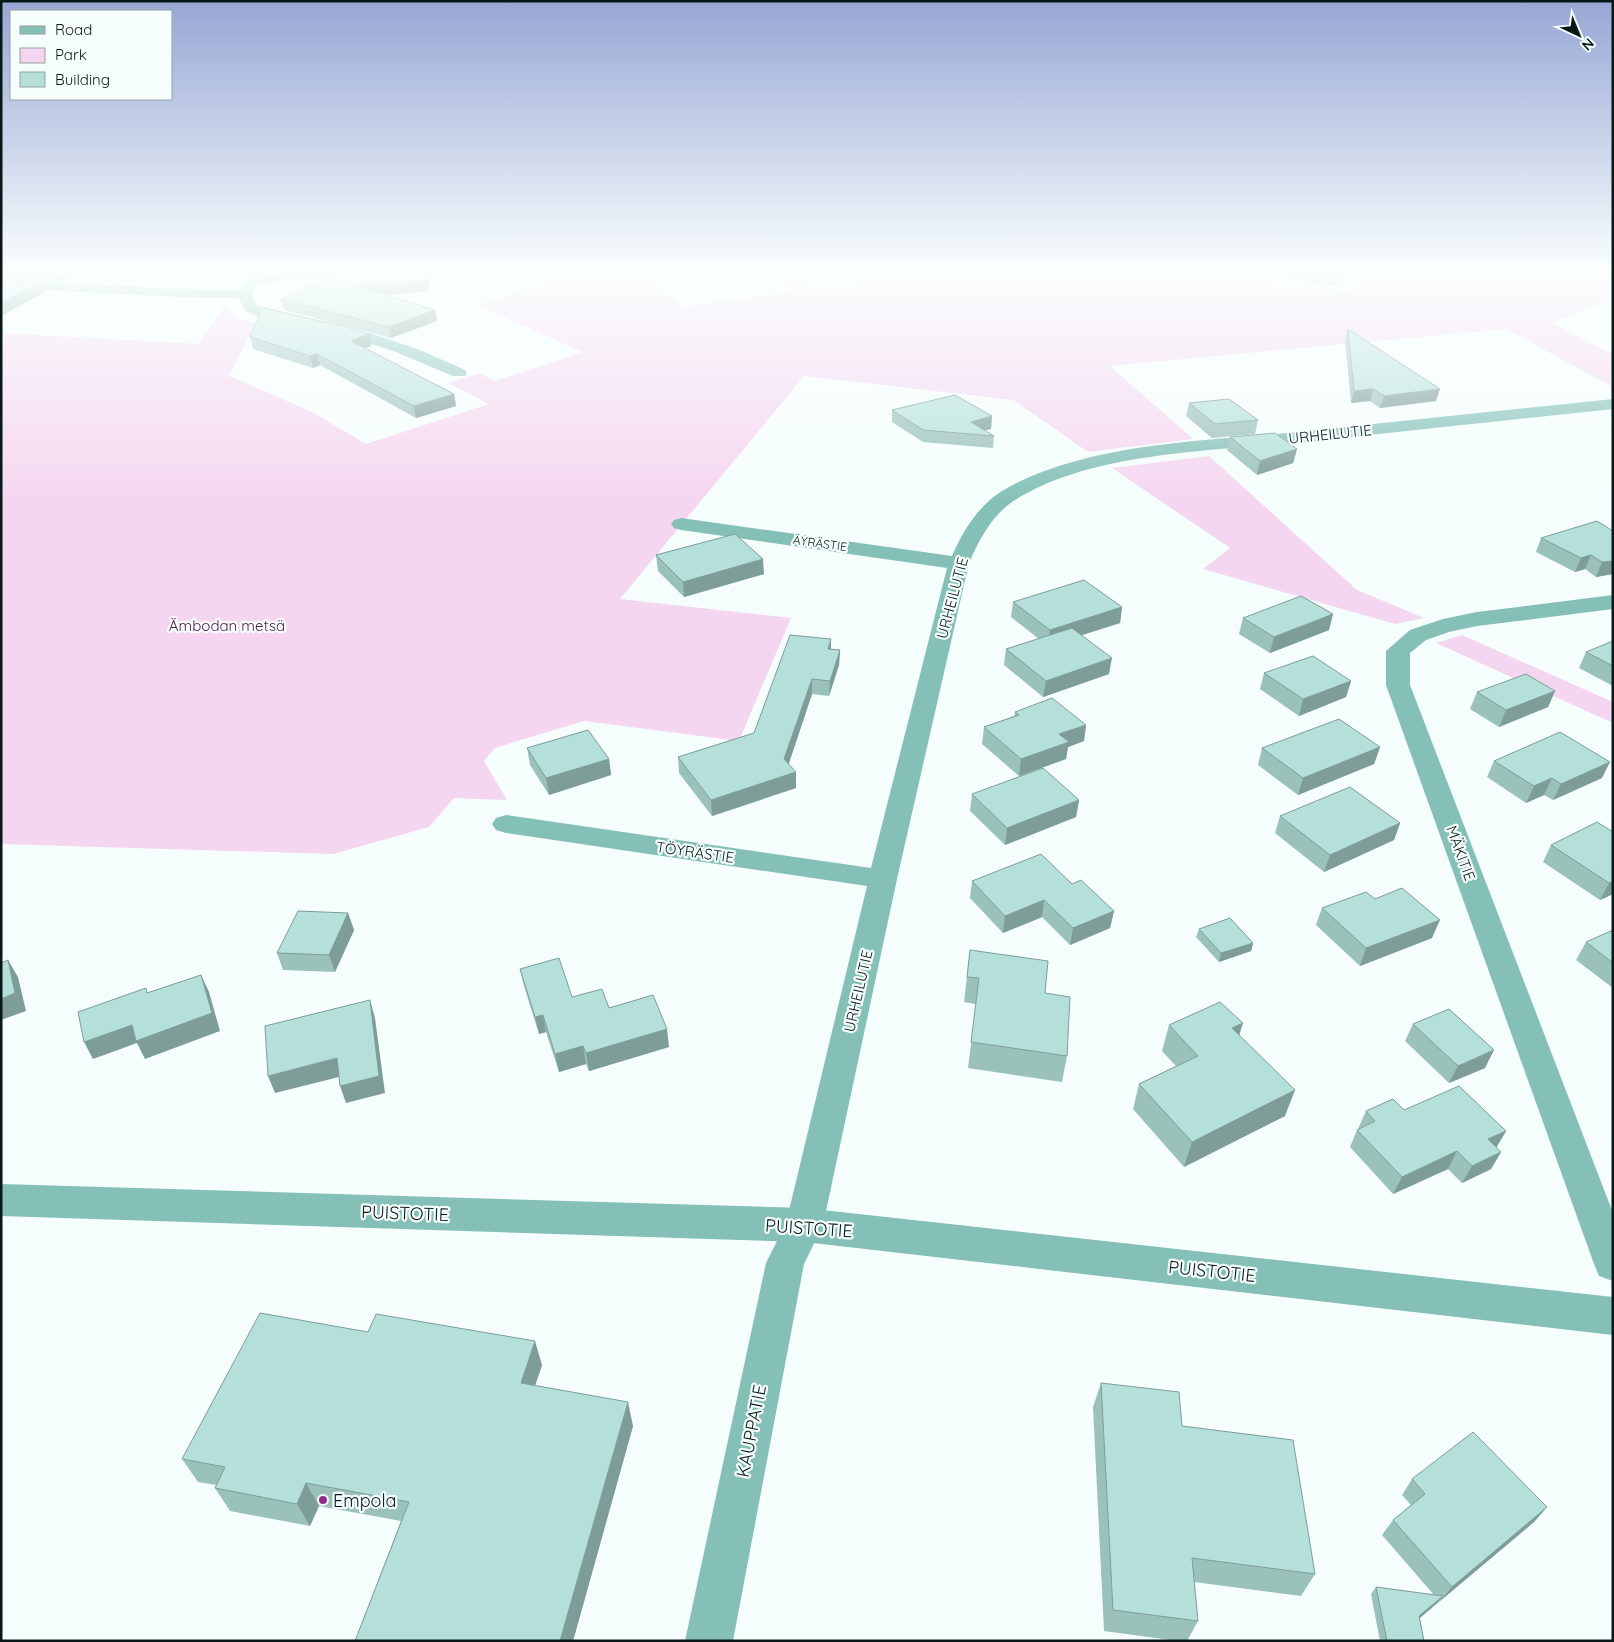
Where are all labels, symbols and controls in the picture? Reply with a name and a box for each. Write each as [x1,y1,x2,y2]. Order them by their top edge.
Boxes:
legend [10,10,172,100]
north arrow [1554,10,1604,60]
text: Road [55,20,92,39]
text: N [1578,34,1598,54]
text: Park [55,45,87,64]
text: Building [55,70,110,89]
street label: URHEILUTIE [1287,420,1373,448]
street label: ÄYRÄSTIE [792,532,848,554]
street label: URHEILUTIE [932,555,972,641]
park label: Ämbodan metsä [169,616,285,635]
street label: MÄKITIE [1442,823,1480,883]
street label: TÖYRÄSTIE [655,837,735,867]
street label: URHEILUTIE [839,948,877,1034]
street label: PUISTOTIE [361,1200,449,1226]
street label: PUISTOTIE [764,1213,854,1243]
street label: PUISTOTIE [1167,1255,1257,1287]
street label: KAUPPATIE [731,1383,771,1479]
place label: Empola [333,1489,396,1512]
marker: Empola [317,1494,329,1506]

